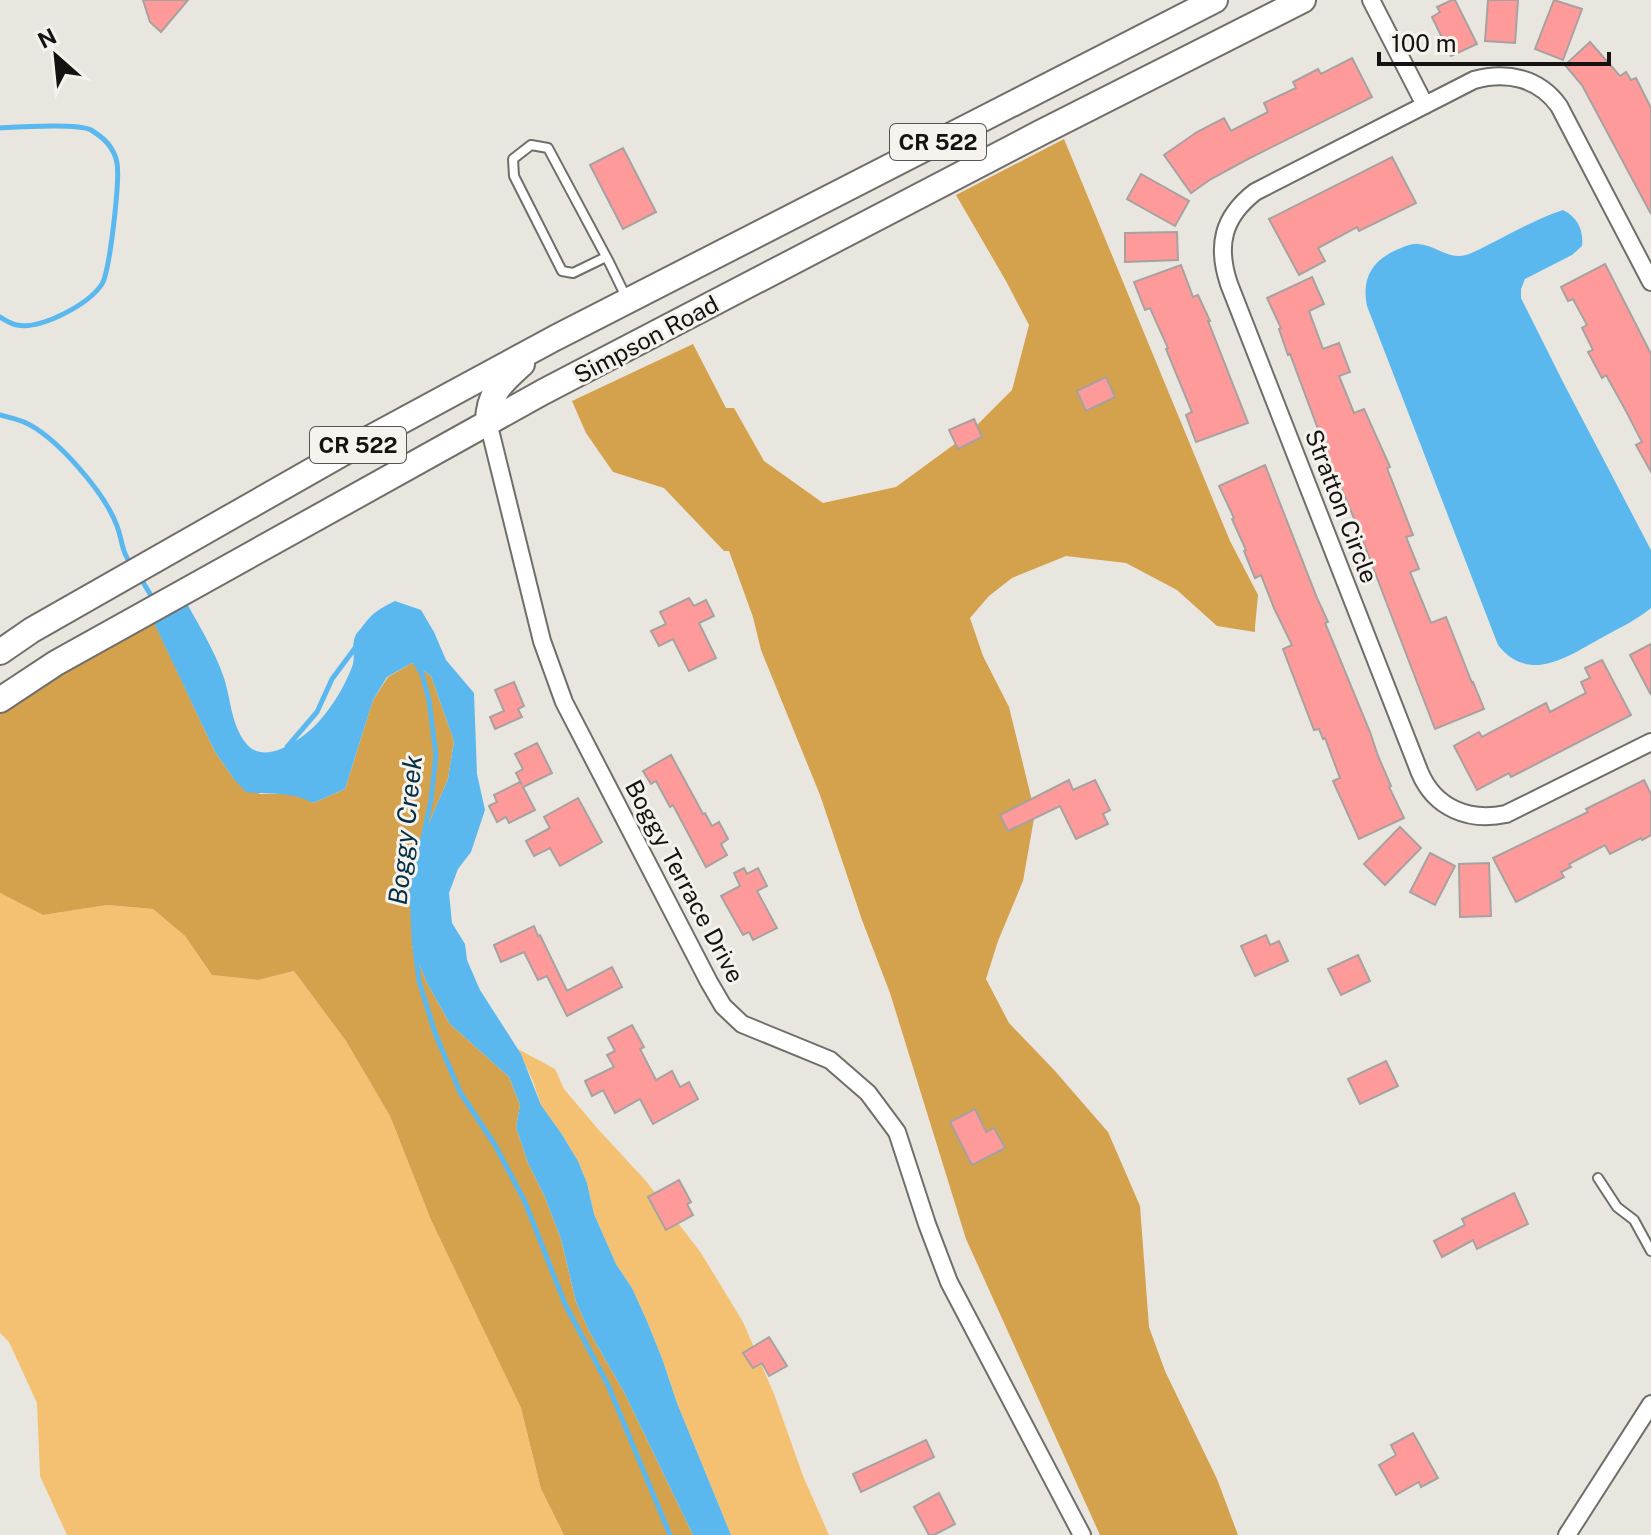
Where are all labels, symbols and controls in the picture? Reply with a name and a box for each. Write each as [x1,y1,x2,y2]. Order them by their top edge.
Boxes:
north arrow [16,16,96,96]
scale bar [1379,16,1609,66]
text: N [33,23,60,54]
text: 100 m [1391,29,1457,57]
road number: CR 522 [890,124,986,160]
street label: Simpson Road [569,289,723,389]
street label: Stratton Circle [1300,425,1384,587]
road number: CR 522 [310,427,406,463]
water label: Boggy Creek [382,754,428,906]
street label: Boggy Terrace Drive [620,775,750,987]

